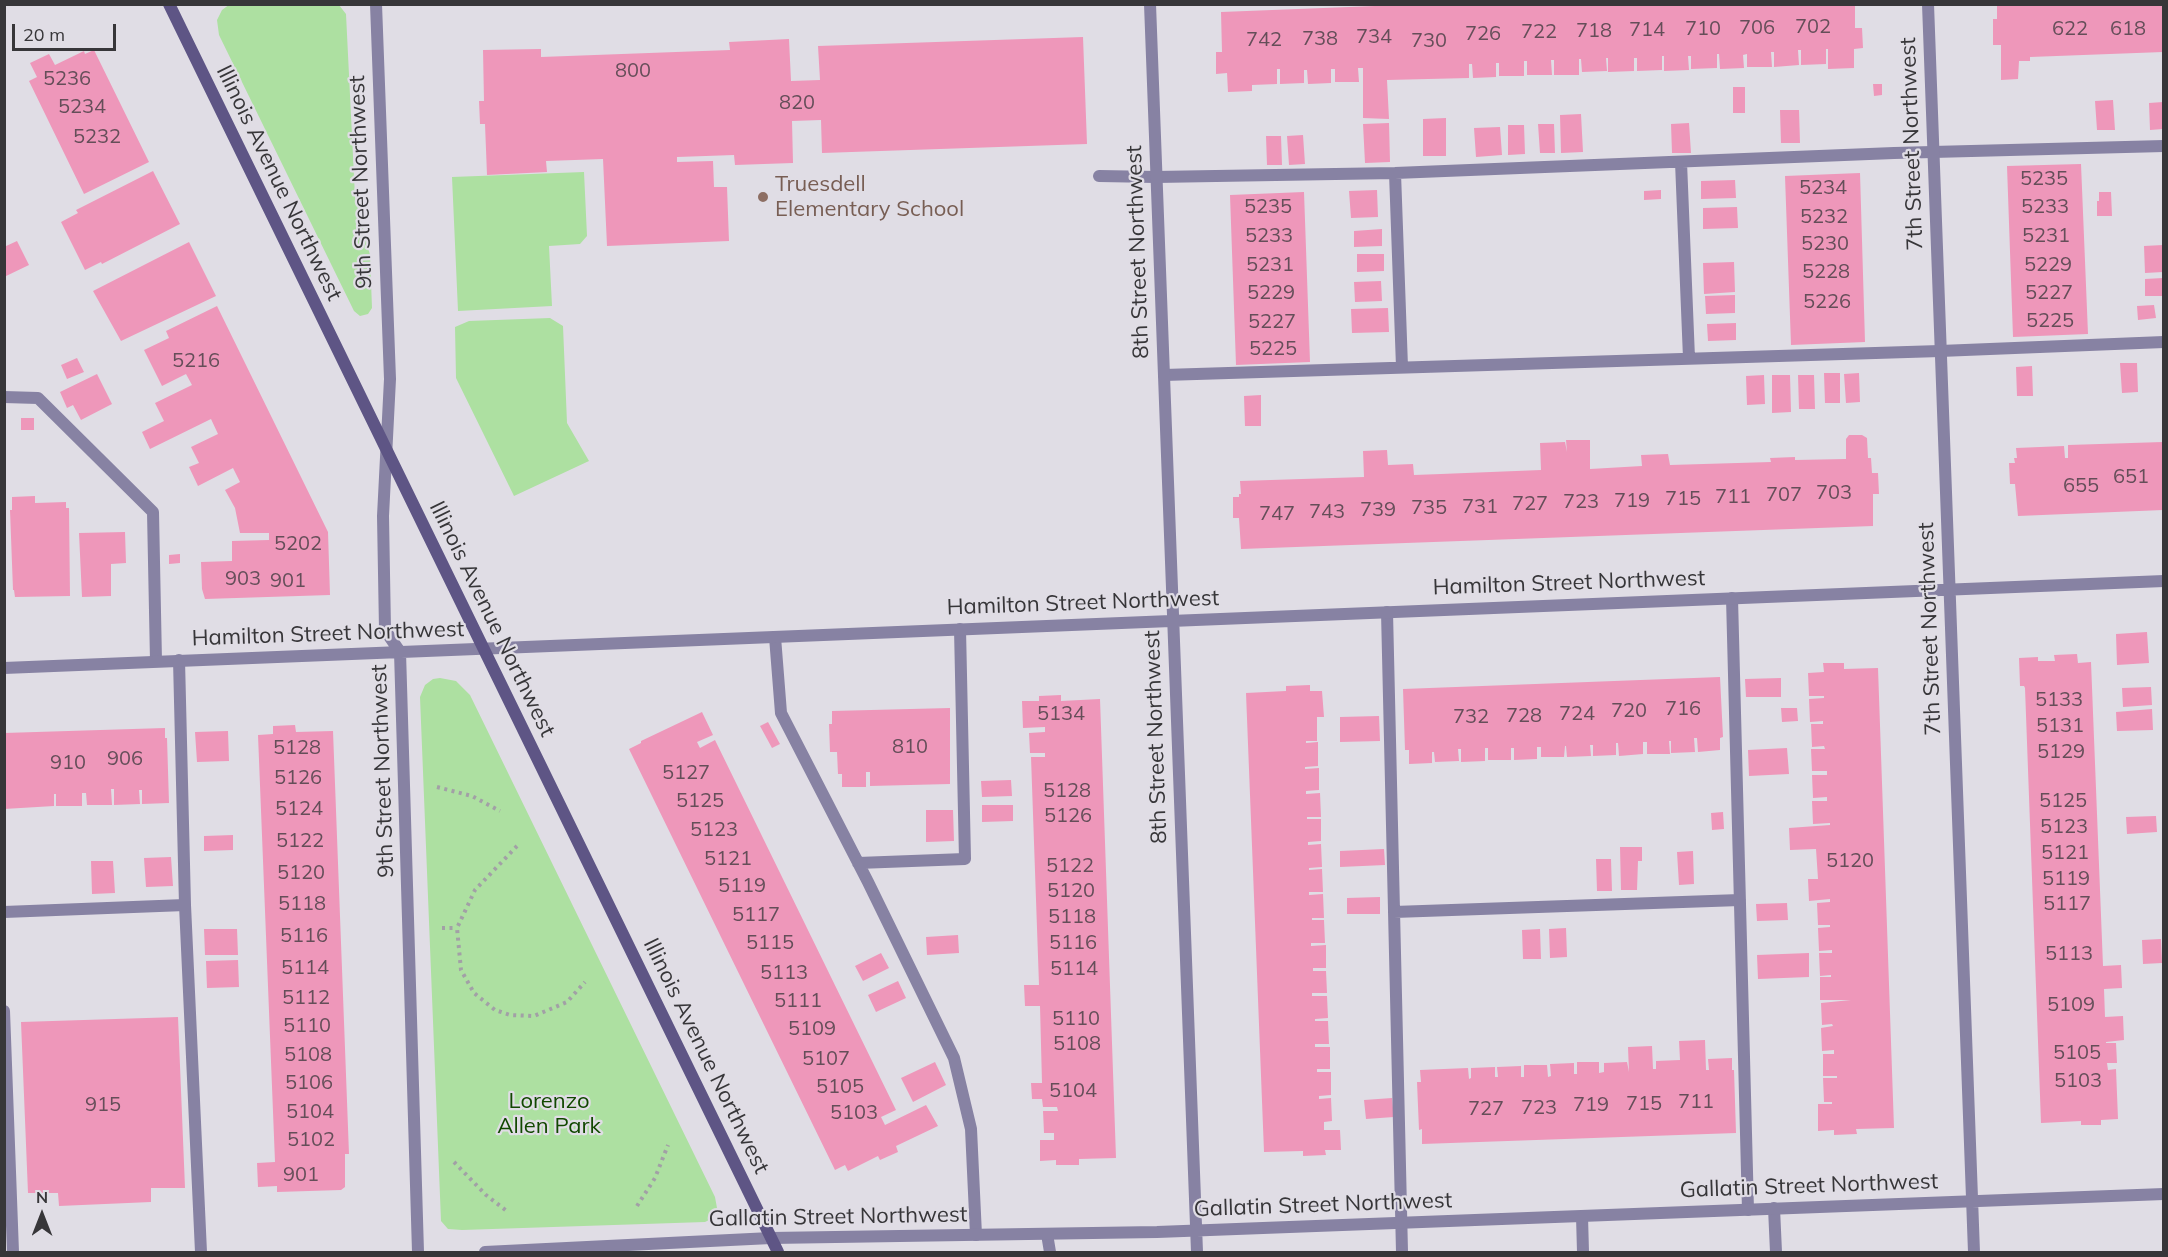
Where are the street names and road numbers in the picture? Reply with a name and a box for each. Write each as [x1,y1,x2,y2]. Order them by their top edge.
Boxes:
street label: 7th Street Northwest [1895,37,1929,251]
street label: Illinois Avenue Northwest [210,61,348,305]
street label: 9th Street Northwest [344,75,378,289]
street label: 8th Street Northwest [1121,145,1155,359]
street label: Illinois Avenue Northwest [423,497,561,741]
street label: 7th Street Northwest [1913,522,1947,736]
street label: Hamilton Street Northwest [1432,565,1706,601]
street label: Hamilton Street Northwest [946,585,1220,621]
street label: Hamilton Street Northwest [191,616,465,652]
street label: 8th Street Northwest [1139,630,1173,844]
street label: 9th Street Northwest [366,664,400,878]
street label: Illinois Avenue Northwest [637,934,775,1178]
street label: Gallatin Street Northwest [1679,1168,1939,1204]
street label: Gallatin Street Northwest [1193,1187,1453,1223]
street label: Gallatin Street Northwest [709,1202,967,1232]

